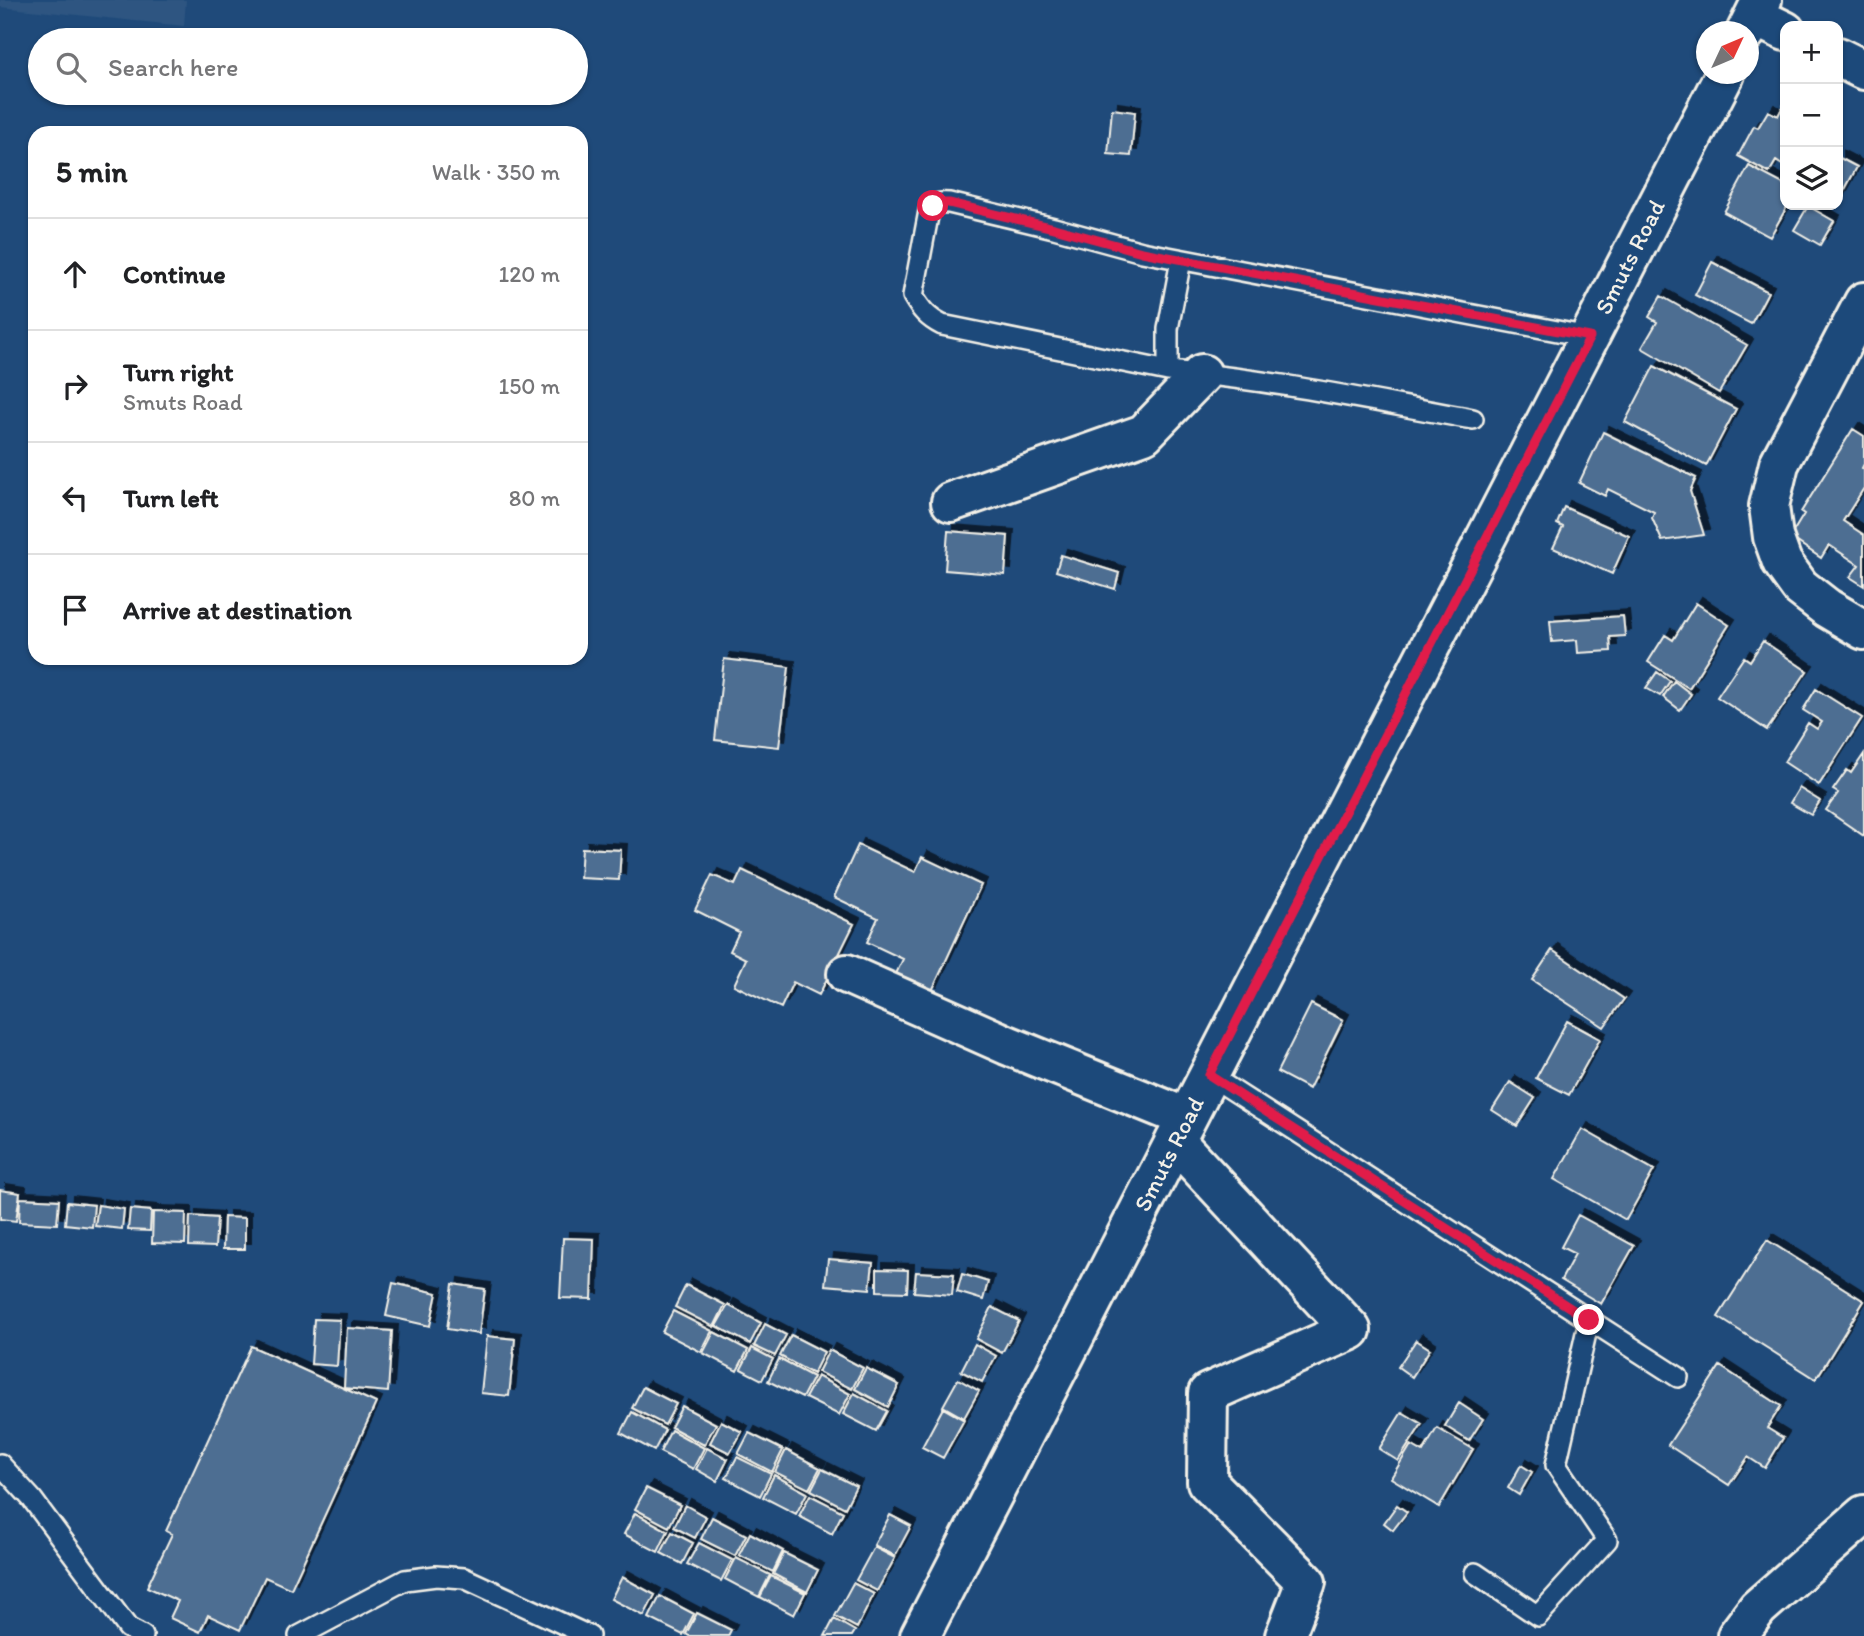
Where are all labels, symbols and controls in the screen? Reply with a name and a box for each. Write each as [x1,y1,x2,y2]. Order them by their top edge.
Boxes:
north arrow [1696,21,1759,84]
map controls [1780,21,1843,210]
button: + [1780,21,1843,84]
search box [28,28,588,105]
icon: search [52,48,90,86]
text: Search here [108,51,238,83]
button: − [1780,84,1843,147]
button: layers [1780,147,1843,210]
text: 5 min [56,153,127,190]
text: Walk · 350 m [432,158,560,186]
route start [917,190,948,221]
street label: Smuts Road [1588,195,1671,319]
icon: ahead [56,255,94,293]
text: Continue [123,258,226,290]
text: 120 m [499,260,560,288]
text: Turn right [123,356,234,388]
icon: right [56,367,94,405]
text: 150 m [499,372,560,400]
text: Smuts Road [123,388,243,416]
icon: left [56,479,94,517]
text: Turn left [123,482,219,514]
text: 80 m [509,484,560,512]
icon: arrive [56,591,94,629]
text: Arrive at destination [123,594,352,626]
street label: Smuts Road [1127,1092,1210,1216]
route end [1573,1304,1604,1335]

